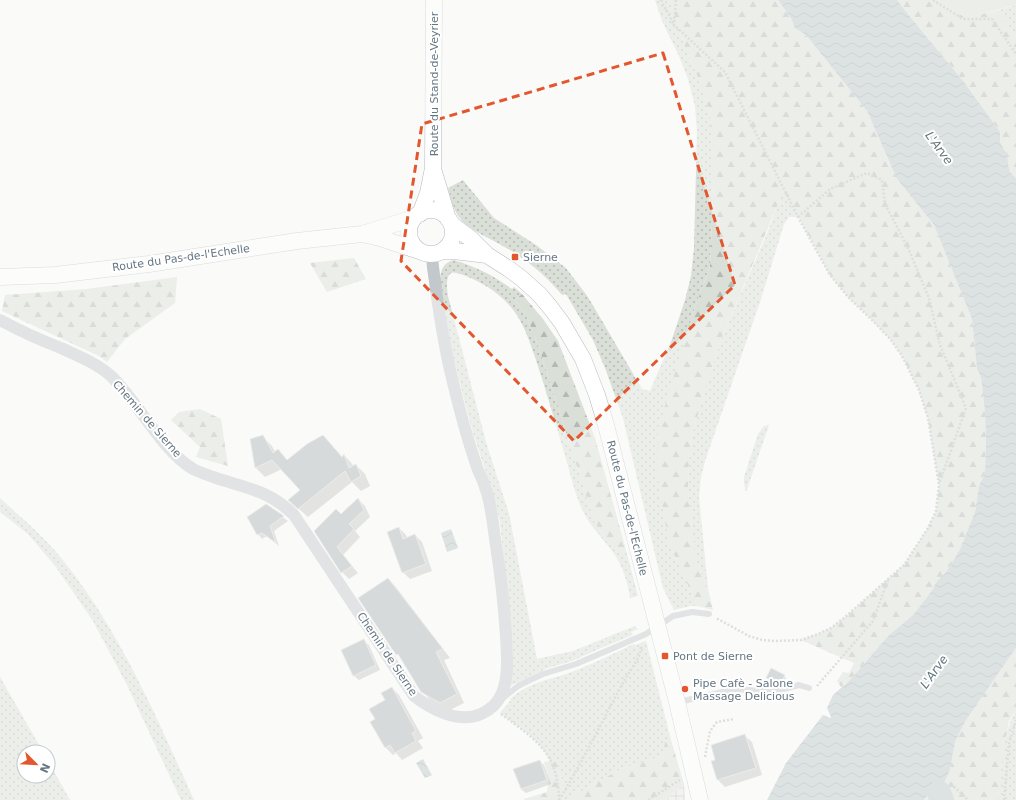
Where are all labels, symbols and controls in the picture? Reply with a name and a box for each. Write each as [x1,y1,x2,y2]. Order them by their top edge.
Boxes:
street label: Route du Stand-de-Veyrier [428,11,441,156]
water label: L'Arve [922,129,956,167]
street label: Route du Pas-de-l'Echelle [111,242,251,274]
place label: Sierne [523,251,558,264]
marker: Sierne [510,252,520,262]
street label: Chemin de Sierne [110,378,184,460]
street label: Route du Pas-de-l'Echelle [604,439,650,577]
street label: Chemin de Sierne [354,610,420,698]
place label: Pont de Sierne [673,650,753,663]
marker: Pont de Sierne [660,651,670,661]
water label: L'Arve [917,653,951,691]
place label: Pipe Cafè - Salone Massage Delicious [693,677,795,703]
marker: Pipe Cafè - Salone Massage Delicious [680,684,690,694]
north arrow [16,744,56,784]
text: N [37,761,52,775]

